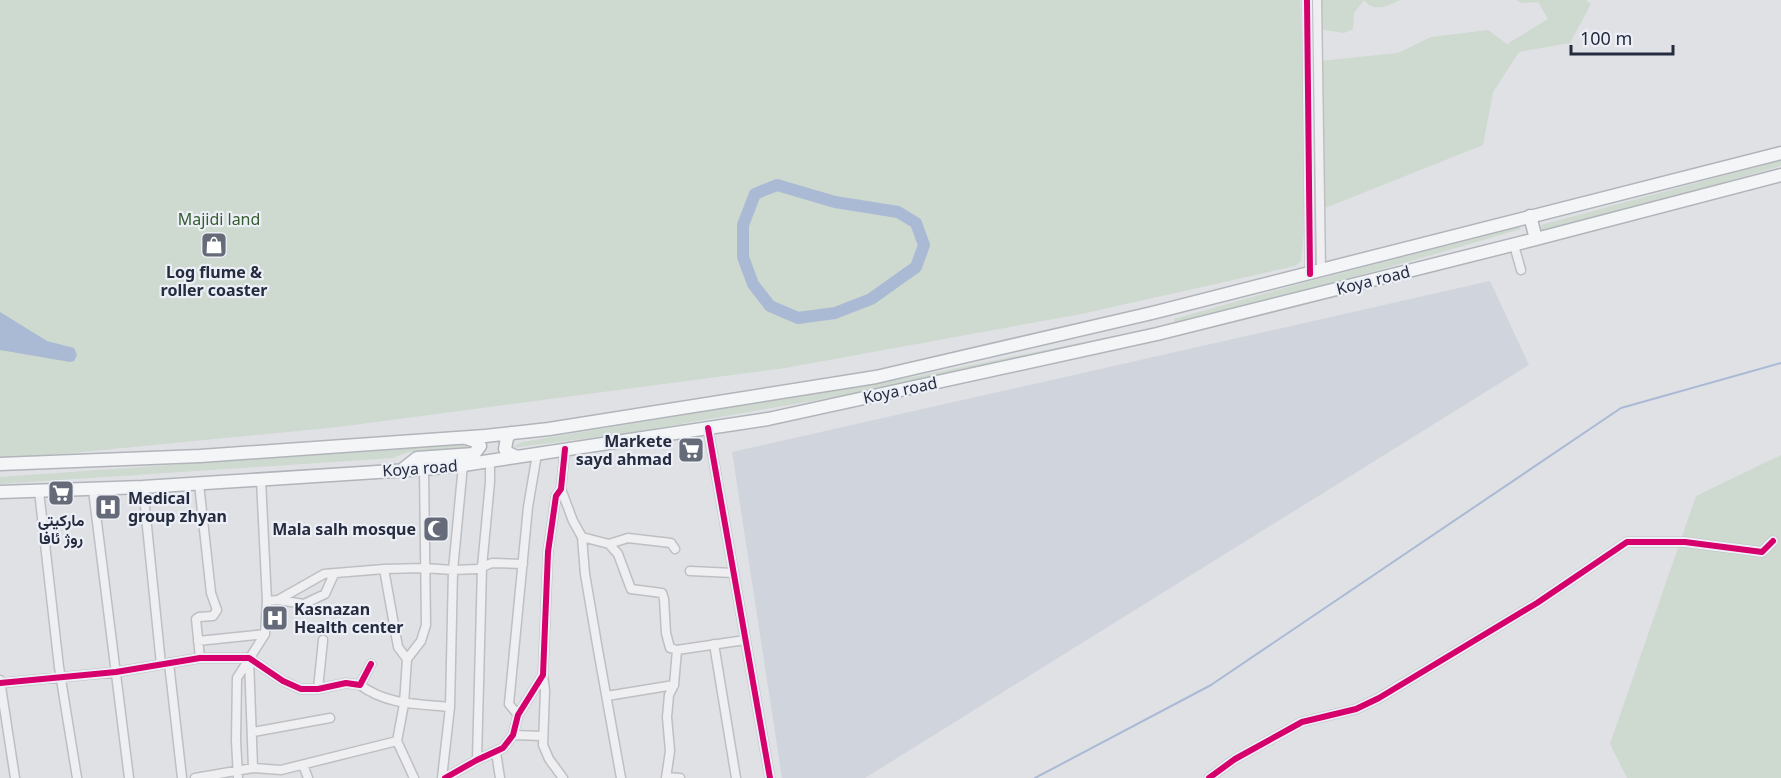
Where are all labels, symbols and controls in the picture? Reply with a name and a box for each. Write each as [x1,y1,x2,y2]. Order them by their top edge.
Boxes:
scale bar [1571,18,1673,56]
text: 100 m [1580,26,1632,50]
park label: Majidi land [178,208,260,230]
shop icon: Log flume & roller coaster [199,230,229,260]
street label: Koya road [1334,260,1412,300]
place label: Log flume & roller coaster [161,261,267,301]
street label: Koya road [861,371,939,409]
place label: Markete sayd ahmad [576,430,672,470]
supermarket icon: Markete sayd ahmad [676,435,706,465]
street label: Koya road [382,454,458,482]
supermarket icon: ماركيتى روژ ئافا [46,478,76,508]
place label: Medical group zhyan [128,487,227,527]
hospital icon: Medical group zhyan [93,492,123,522]
place label: ماركيتى روژ ئافا [38,509,85,549]
mosque icon: Mala salh mosque [421,514,451,544]
place label: Mala salh mosque [272,518,416,540]
place label: Kasnazan Health center [294,598,404,638]
hospital icon: Kasnazan Health center [260,603,290,633]

